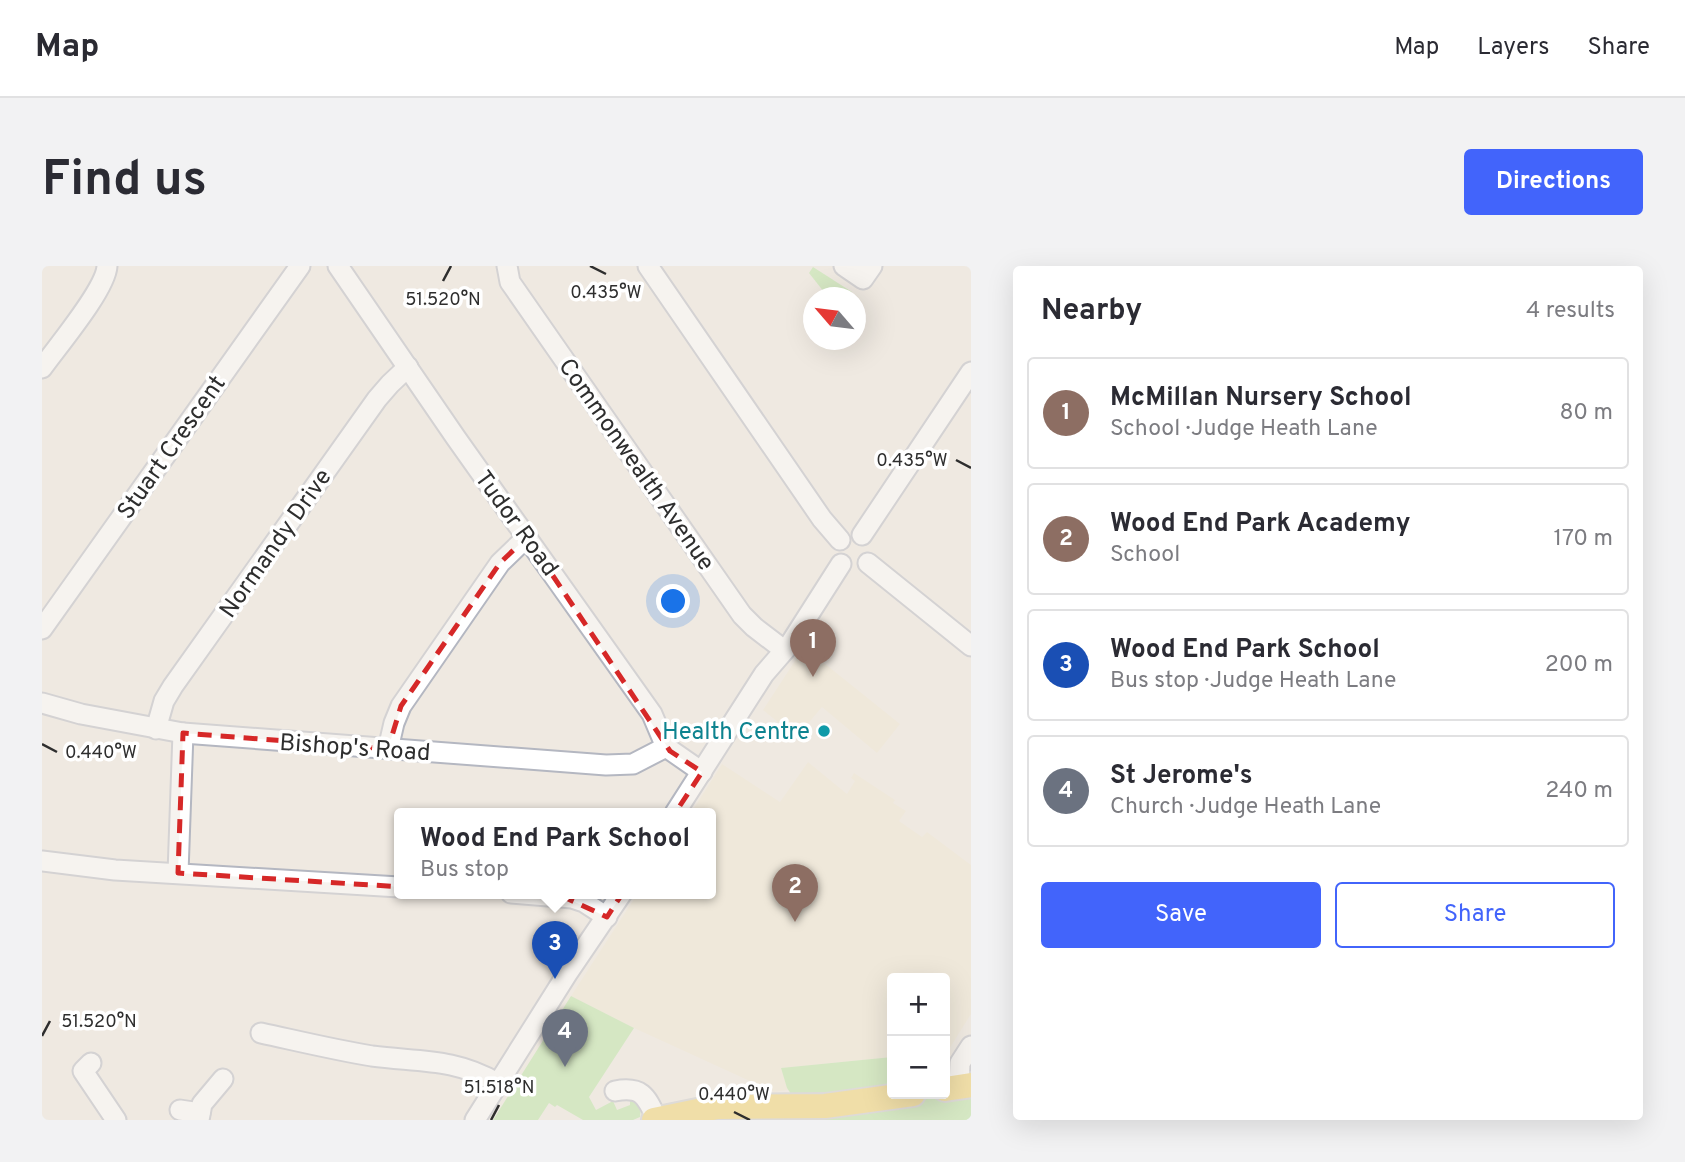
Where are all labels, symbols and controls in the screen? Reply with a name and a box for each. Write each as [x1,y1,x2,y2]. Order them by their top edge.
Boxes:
text: Map [35,27,99,69]
text: Map [1394,33,1439,63]
text: Layers [1477,33,1549,63]
text: Share [1587,33,1650,63]
button: Directions [1464,149,1643,215]
text: Find us [42,151,207,213]
text: 0.435°W [570,282,642,305]
north arrow [803,287,866,350]
text: 51.520°N [405,289,481,312]
text: Nearby [1041,293,1142,330]
text: 4 results [1526,297,1615,326]
street label: Commonwealth Avenue [551,353,720,577]
street label: Stuart Crescent [112,370,233,526]
text: McMillan Nursery School [1110,382,1412,415]
text: 1 [1061,399,1071,428]
text: 80 m [1560,399,1613,428]
text: School · Judge Heath Lane [1110,415,1378,444]
text: 0.435°W [876,450,948,473]
street label: Normandy Drive [214,464,339,625]
street label: Tudor Road [467,465,564,583]
text: Wood End Park Academy [1110,508,1410,541]
text: 2 [1059,525,1073,554]
text: 170 m [1554,525,1613,554]
text: School [1110,541,1180,570]
your location [656,584,690,618]
pin: 1 [790,619,836,677]
text: Wood End Park School [1110,634,1380,667]
text: 3 [1059,651,1073,680]
text: 200 m [1545,651,1613,680]
text: Bus stop · Judge Heath Lane [1110,667,1396,696]
place label: Health Centre [662,718,810,748]
marker: Health Centre [816,723,832,739]
street label: Bishop's Road [278,729,431,769]
text: 0.440°W [65,742,137,765]
text: St Jerome's [1110,760,1253,793]
text: 4 [1059,777,1073,806]
text: 240 m [1545,777,1613,806]
text: Church · Judge Heath Lane [1110,793,1381,822]
popup [394,808,716,899]
text: Wood End Park School [420,823,690,856]
text: Bus stop [420,856,509,885]
pin: 2 [772,864,818,922]
button: Save [1041,882,1321,948]
button: Share [1335,882,1615,948]
pin: 3 [532,921,578,979]
map controls [887,973,950,1099]
button: + [887,973,950,1036]
pin: 4 [542,1009,588,1067]
text: 51.520°N [61,1011,137,1034]
button: − [887,1036,950,1099]
text: 51.518°N [464,1077,534,1100]
text: 0.440°W [698,1084,770,1107]

